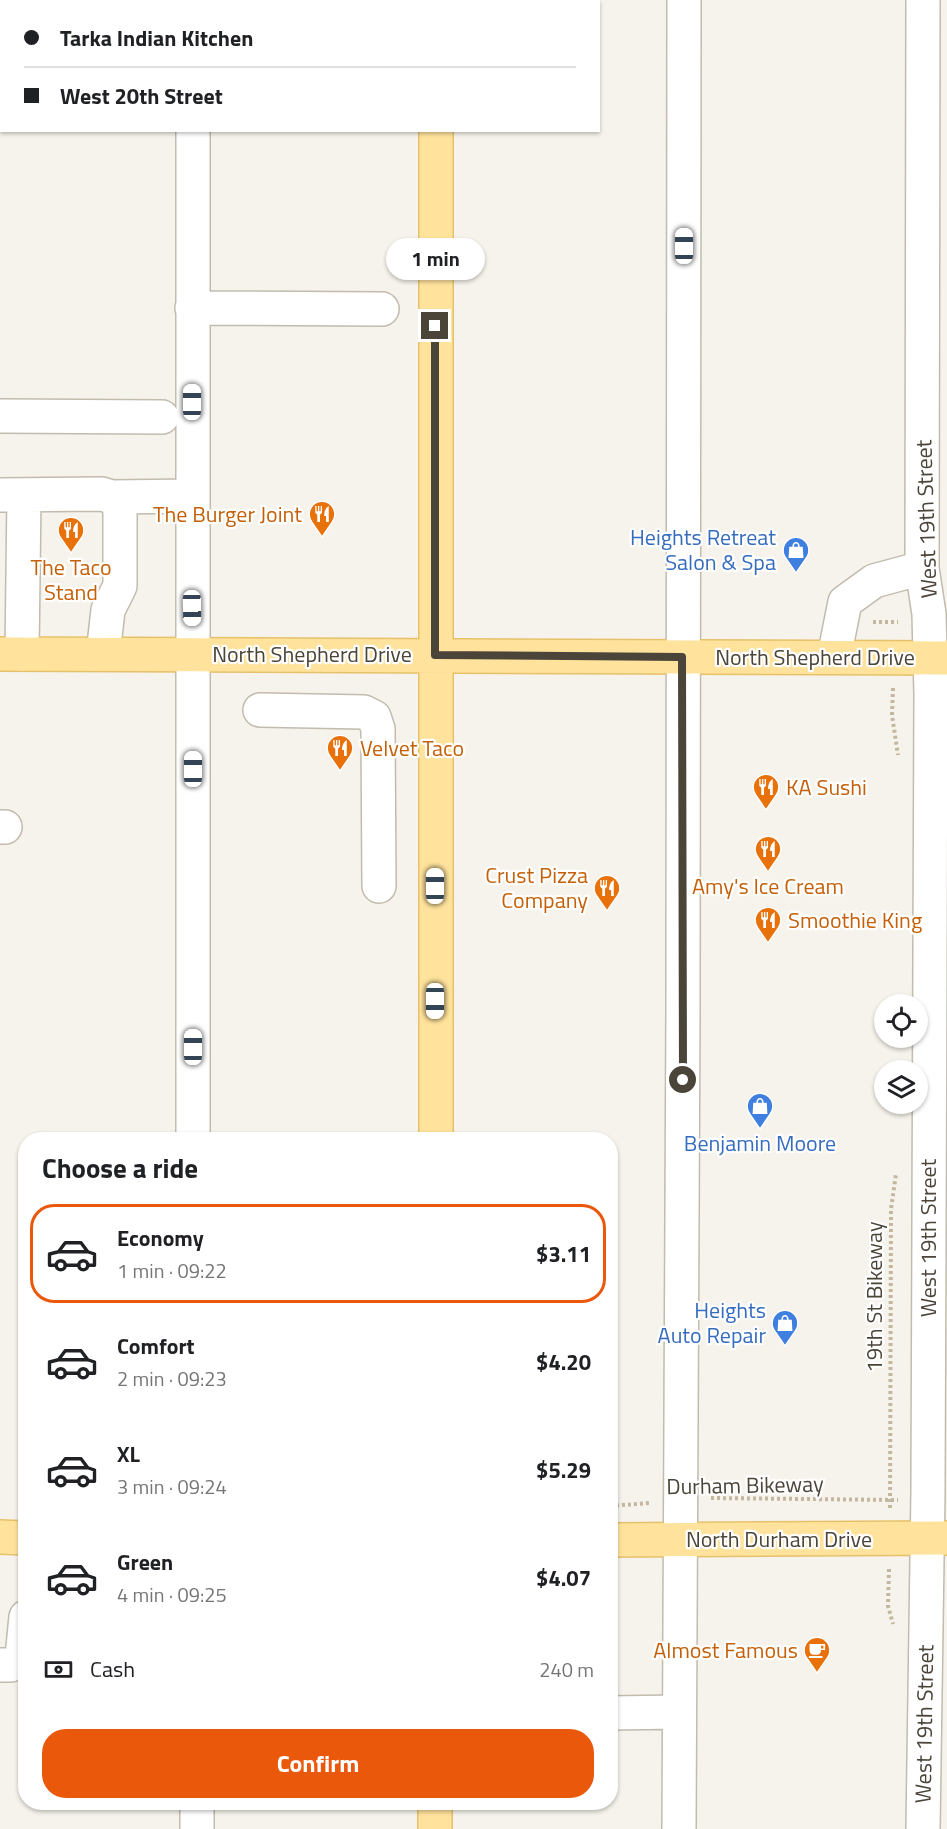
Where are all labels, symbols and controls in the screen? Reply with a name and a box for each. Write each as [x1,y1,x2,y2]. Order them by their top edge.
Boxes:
text: Tarka Indian Kitchen [60,21,253,55]
text: West 20th Street [60,79,223,113]
car [675,228,693,264]
callout: 1 min [386,239,484,281]
text: 1 min [411,243,460,274]
route end [421,312,448,339]
car [183,384,201,420]
street label: West 19th Street [906,439,946,599]
place label: The Burger Joint [153,497,302,531]
restaurant icon: The Burger Joint [307,499,337,537]
restaurant icon: The Taco Stand [56,515,86,553]
place label: Heights Retreat Salon & Spa [630,520,776,579]
shop icon: Heights Retreat Salon & Spa [781,535,811,573]
place label: The Taco Stand [30,550,112,609]
car [183,590,201,626]
street label: North Shepherd Drive [212,637,412,671]
street label: North Shepherd Drive [715,640,915,674]
place label: Velvet Taco [360,731,464,765]
restaurant icon: Velvet Taco [325,733,355,771]
car [184,751,202,787]
place label: KA Sushi [786,770,867,804]
restaurant icon: KA Sushi [751,772,781,810]
restaurant icon: Amy's Ice Cream [753,834,783,872]
place label: Crust Pizza Company [485,858,588,917]
car [426,868,444,904]
place label: Amy's Ice Cream [692,869,844,903]
restaurant icon: Crust Pizza Company [592,873,622,911]
place label: Smoothie King [788,903,922,937]
restaurant icon: Smoothie King [753,905,783,943]
car [426,983,444,1019]
map controls [874,994,928,1114]
button: locate [874,994,928,1048]
car [184,1029,202,1065]
button: layers [874,1060,928,1114]
route start [669,1066,696,1093]
shop icon: Benjamin Moore [745,1091,775,1129]
place label: Benjamin Moore [684,1126,836,1160]
text: Choose a ride [42,1147,198,1188]
street label: West 19th Street [911,1158,945,1317]
text: Economy [117,1221,204,1255]
street label: 19th St Bikeway [857,1221,891,1373]
icon: car [45,1227,99,1281]
text: $3.11 [536,1237,591,1271]
text: 1 min · 09:22 [117,1255,227,1286]
place label: Heights Auto Repair [658,1293,766,1352]
shop icon: Heights Auto Repair [770,1308,800,1346]
text: Comfort [117,1329,195,1363]
icon: car [45,1335,99,1389]
text: $4.20 [536,1345,591,1379]
text: 2 min · 09:23 [117,1363,227,1394]
text: XL [117,1437,140,1471]
icon: car [45,1443,99,1497]
text: $5.29 [536,1453,591,1487]
street label: Durham Bikeway [666,1467,824,1503]
text: 3 min · 09:24 [117,1471,227,1502]
street label: North Durham Drive [686,1522,872,1556]
text: Green [117,1545,173,1579]
icon: car [45,1551,99,1605]
text: $4.07 [536,1561,591,1595]
text: 4 min · 09:25 [117,1579,227,1610]
place label: Almost Famous [653,1633,798,1667]
cafe icon: Almost Famous [802,1635,832,1673]
street label: West 19th Street [906,1644,942,1804]
text: Cash [90,1652,135,1686]
icon: cash [42,1653,75,1686]
text: 240 m [539,1654,594,1685]
button: Confirm [42,1729,594,1798]

